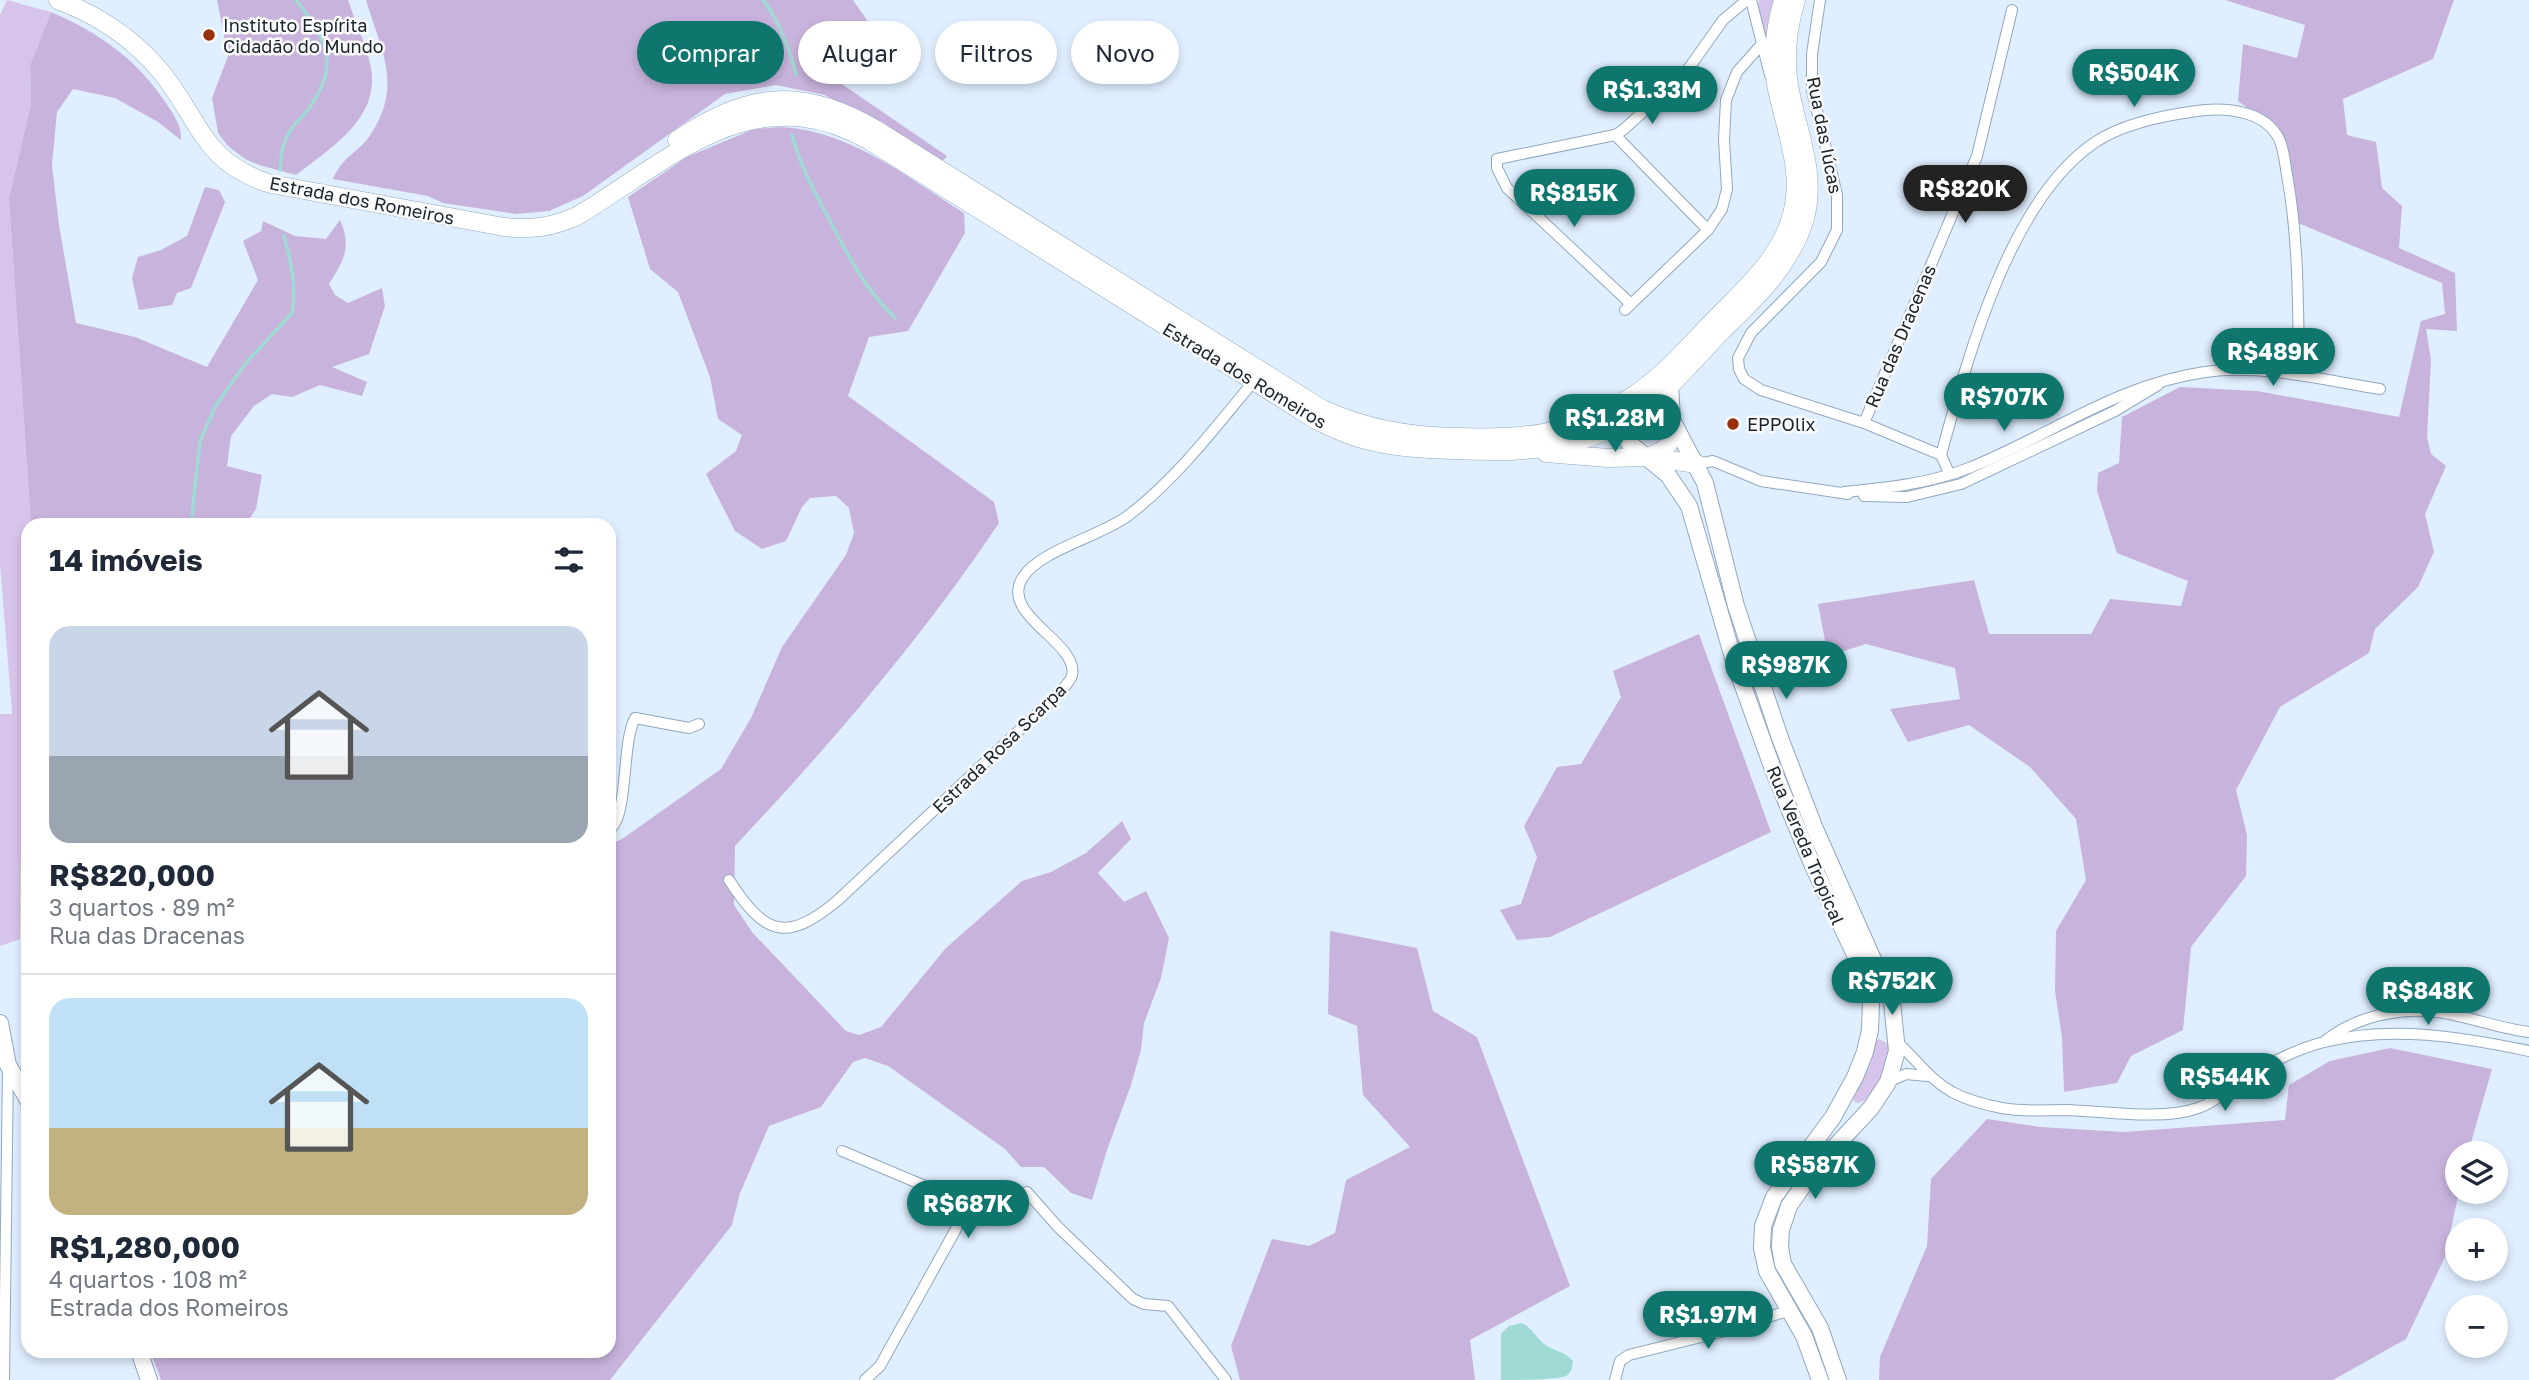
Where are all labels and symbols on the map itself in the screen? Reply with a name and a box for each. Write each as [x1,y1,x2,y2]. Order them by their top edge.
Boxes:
place label: Instituto Espírita Cidadão do Mundo [223,14,384,57]
marker: Instituto Espírita Cidadão do Mundo [201,27,217,43]
pin: R$504K [2077,50,2191,109]
pin: R$1.33M [1587,66,1717,126]
street label: Rua das Iúcas [1803,75,1847,195]
pin: R$820K [1908,166,2022,225]
pin: R$815K [1517,170,1631,229]
street label: Estrada dos Romeiros [268,171,456,229]
street label: Rua das Dracenas [1860,261,1940,411]
street label: Estrada dos Romeiros [1159,317,1331,433]
pin: R$489K [2216,328,2330,388]
pin: R$707K [1947,374,2061,433]
pin: R$1.28M [1550,394,1680,454]
place label: EPPOlix [1747,413,1815,435]
marker: EPPOlix [1725,416,1741,432]
pin: R$987K [1729,642,1843,701]
street label: Estrada Rosa Scarpa [928,679,1070,817]
street label: Rua Vereda Tropical [1763,762,1850,928]
pin: R$752K [1835,958,1949,1017]
pin: R$848K [2371,968,2485,1027]
pin: R$544K [2168,1054,2282,1113]
pin: R$587K [1758,1142,1872,1201]
pin: R$687K [911,1180,1025,1240]
pin: R$1.97M [1643,1292,1773,1351]

